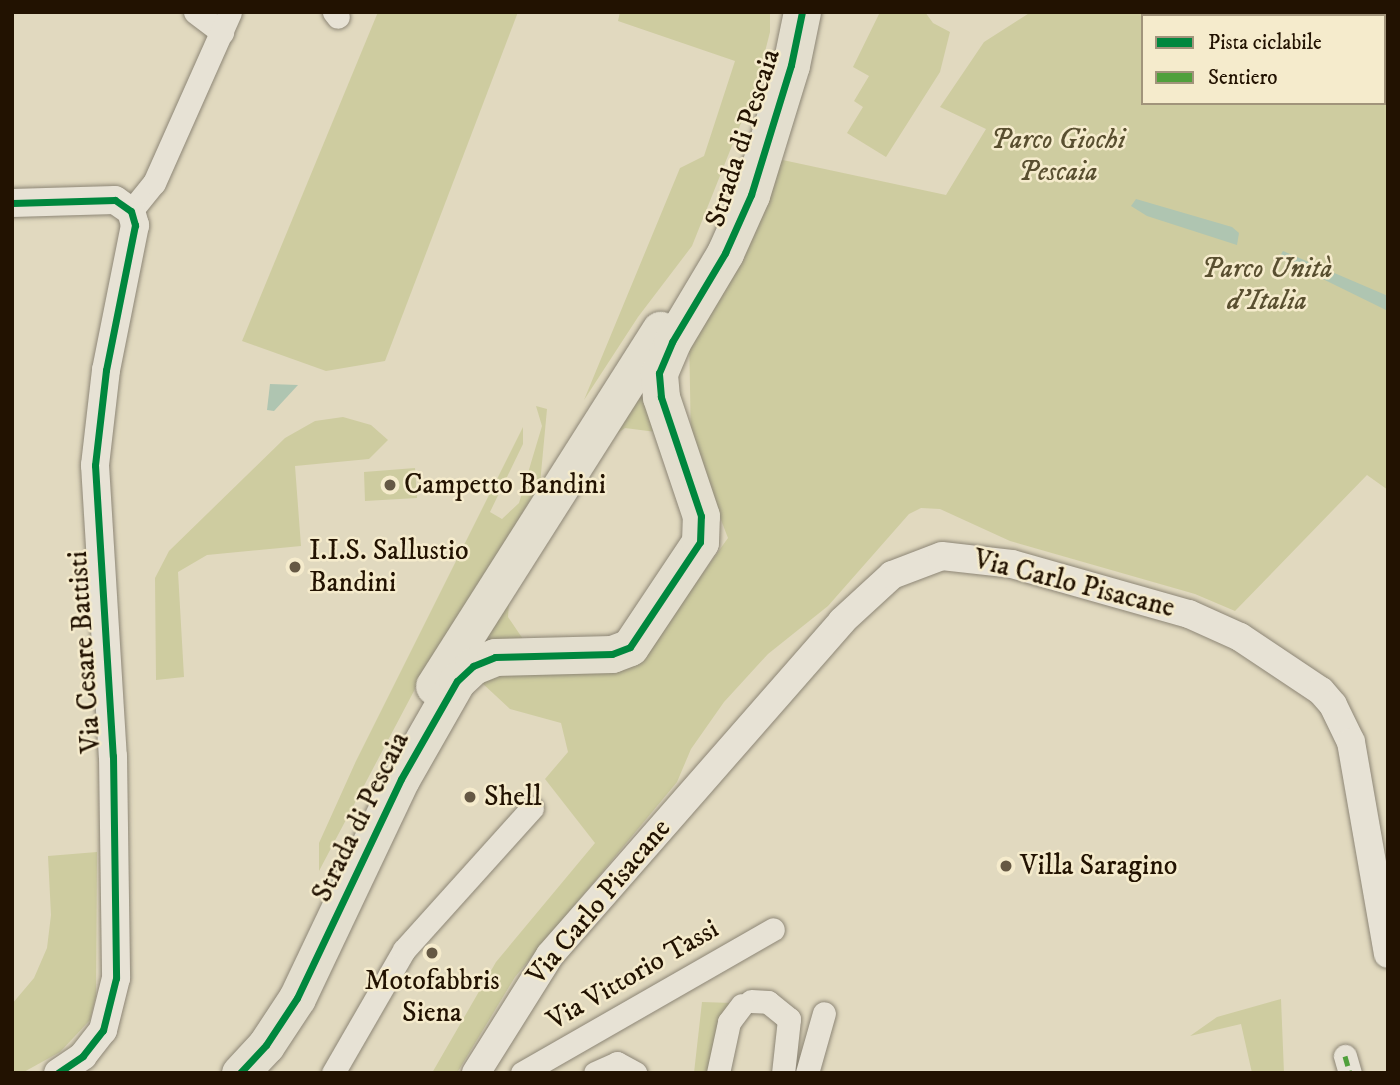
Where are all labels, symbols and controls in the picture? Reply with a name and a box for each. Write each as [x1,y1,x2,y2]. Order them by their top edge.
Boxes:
legend [1141,14,1386,105]
text: Pista ciclabile [1208,30,1322,56]
street label: Strada di Pescaia [698,45,788,231]
text: Sentiero [1208,65,1277,91]
park label: Parco Giochi Pescaia [991,123,1125,189]
park label: Parco Unità d'Italia [1201,252,1333,318]
place label: Campetto Bandini [404,468,606,502]
marker: Campetto Bandini [382,477,398,493]
place label: I.I.S. Sallustio Bandini [309,534,469,600]
street label: Via Carlo Pisacane [970,543,1178,625]
street label: Via Cesare Battisti [61,550,109,754]
marker: I.I.S. Sallustio Bandini [287,559,303,575]
street label: Strada di Pescaia [305,727,417,907]
place label: Shell [484,780,542,814]
marker: Shell [462,789,478,805]
street label: Via Carlo Pisacane [520,812,678,992]
place label: Villa Saragino [1020,849,1177,883]
marker: Villa Saragino [998,858,1014,874]
street label: Via Vittorio Tassi [541,912,725,1038]
marker: Motofabbris Siena [424,945,440,961]
place label: Motofabbris Siena [364,964,500,1030]

